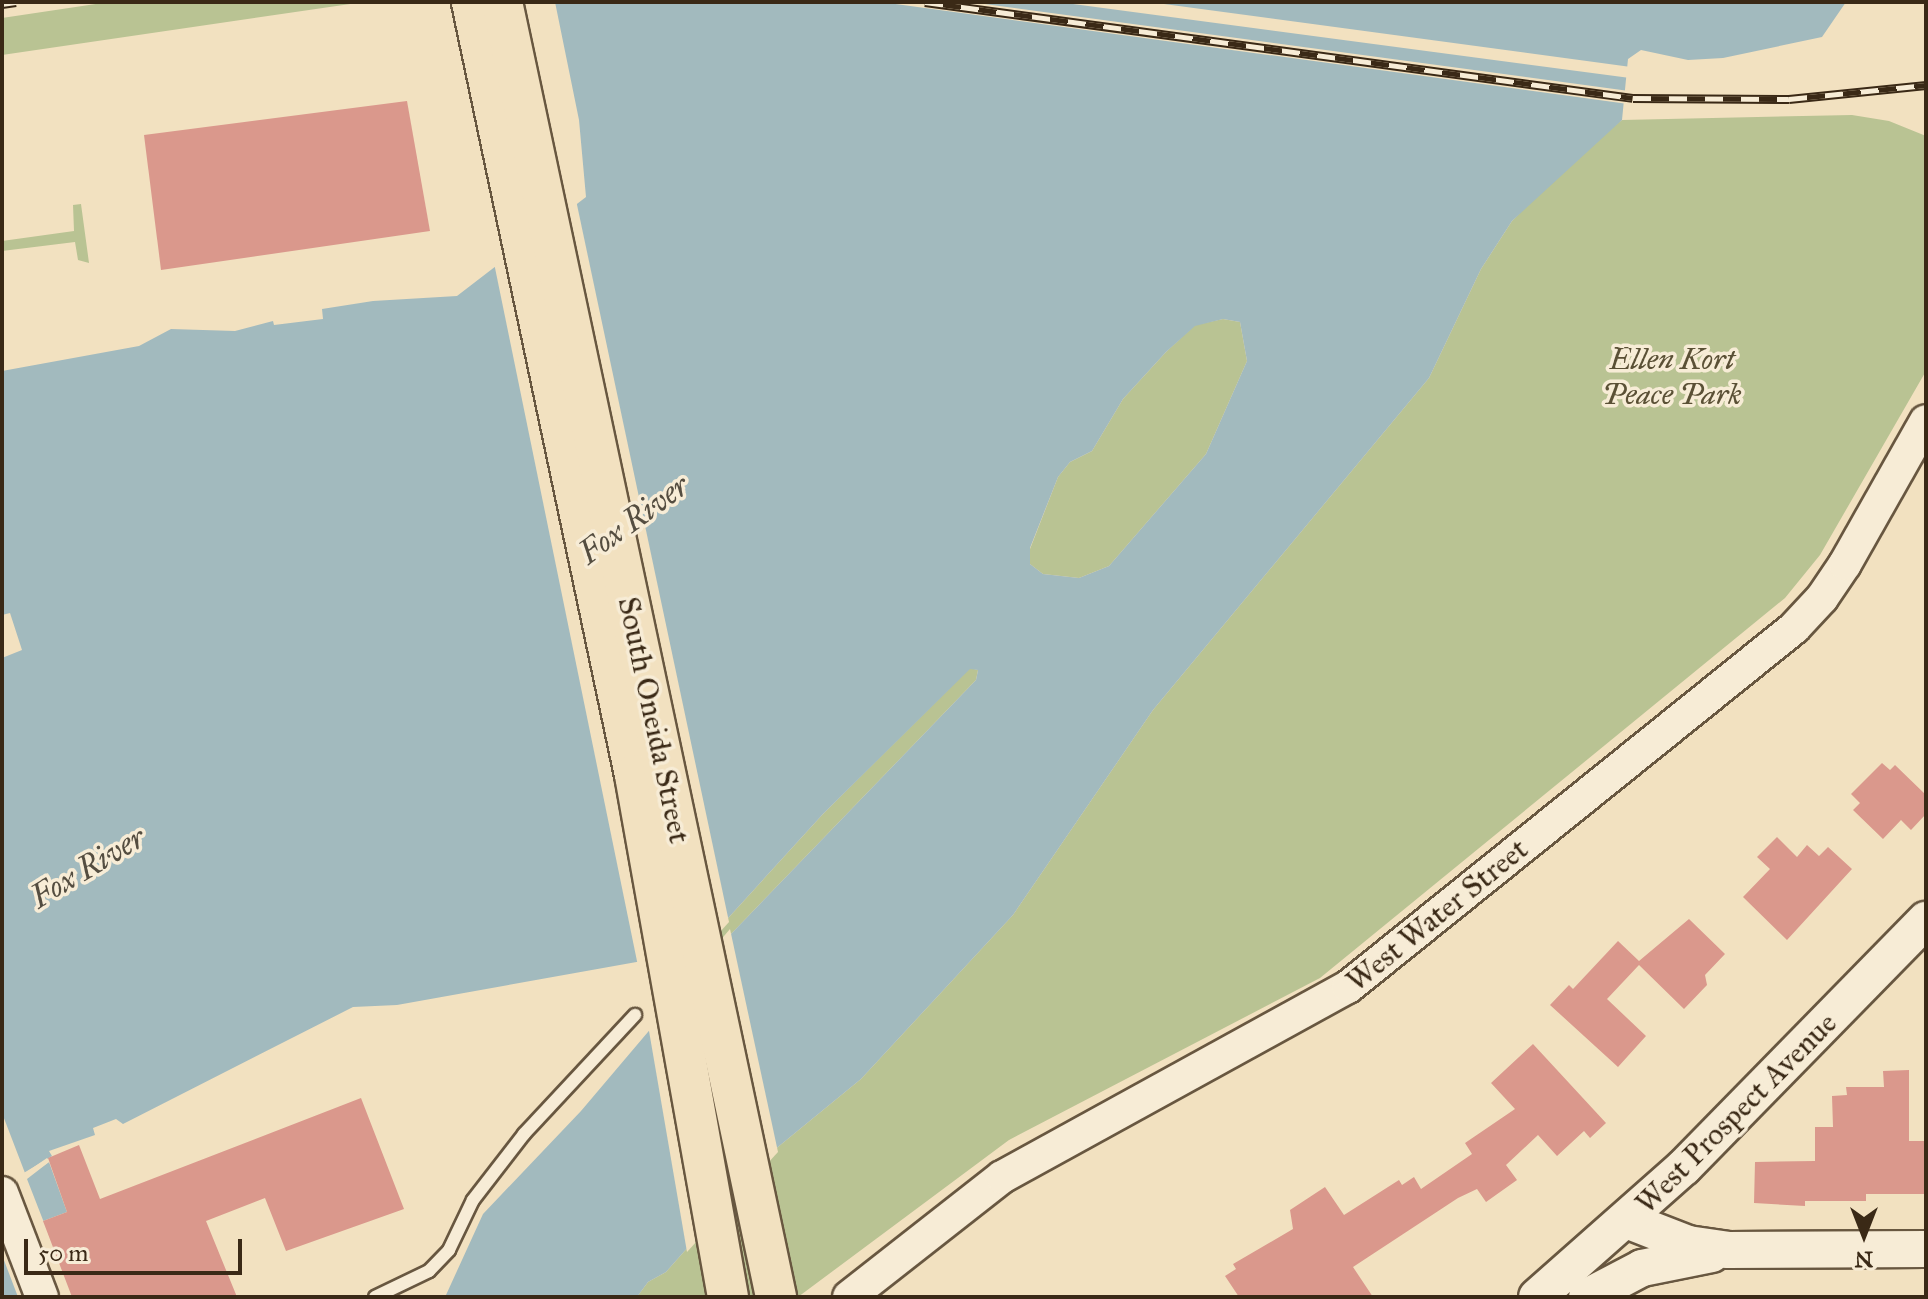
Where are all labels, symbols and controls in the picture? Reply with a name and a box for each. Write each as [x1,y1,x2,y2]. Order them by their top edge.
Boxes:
park label: Ellen Kort Peace Park [1602,341,1742,412]
water label: Fox River [571,467,697,573]
street label: South Oneida Street [610,594,698,846]
water label: Fox River [24,819,152,917]
street label: West Water Street [1339,831,1535,999]
street label: West Prospect Avenue [1628,1005,1844,1221]
north arrow [1824,1195,1904,1275]
scale bar [28,1223,246,1273]
text: 50 m [38,1238,88,1268]
text: N [1855,1246,1873,1273]

